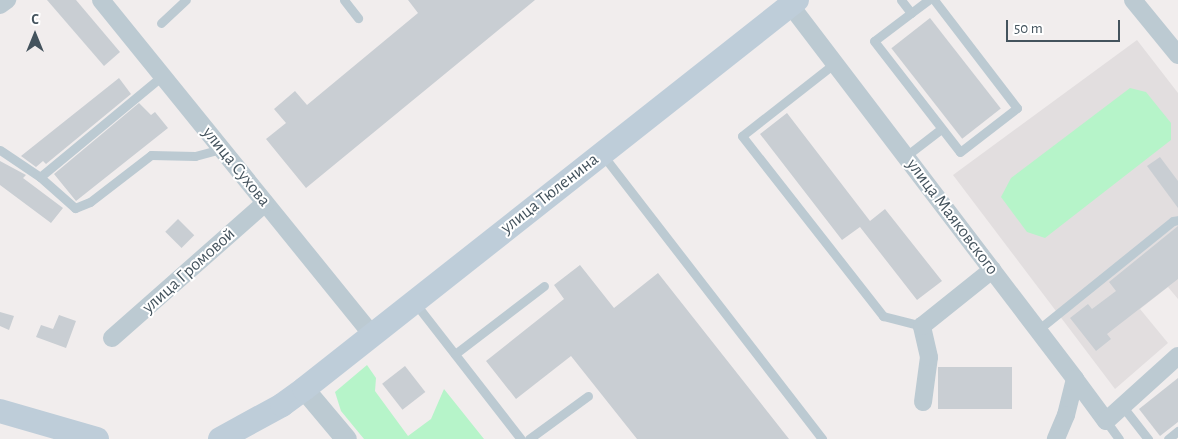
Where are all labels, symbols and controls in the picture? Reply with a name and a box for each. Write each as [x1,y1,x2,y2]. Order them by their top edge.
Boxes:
north arrow [10,10,60,60]
scale bar [1008,10,1122,42]
text: С [31,13,39,27]
text: 50 m [1014,21,1043,36]
street label: улица Сухова [197,123,275,211]
street label: улица Тюленина [497,149,603,239]
street label: улица Маяковского [901,155,1003,279]
street label: улица Громовой [138,224,240,318]

